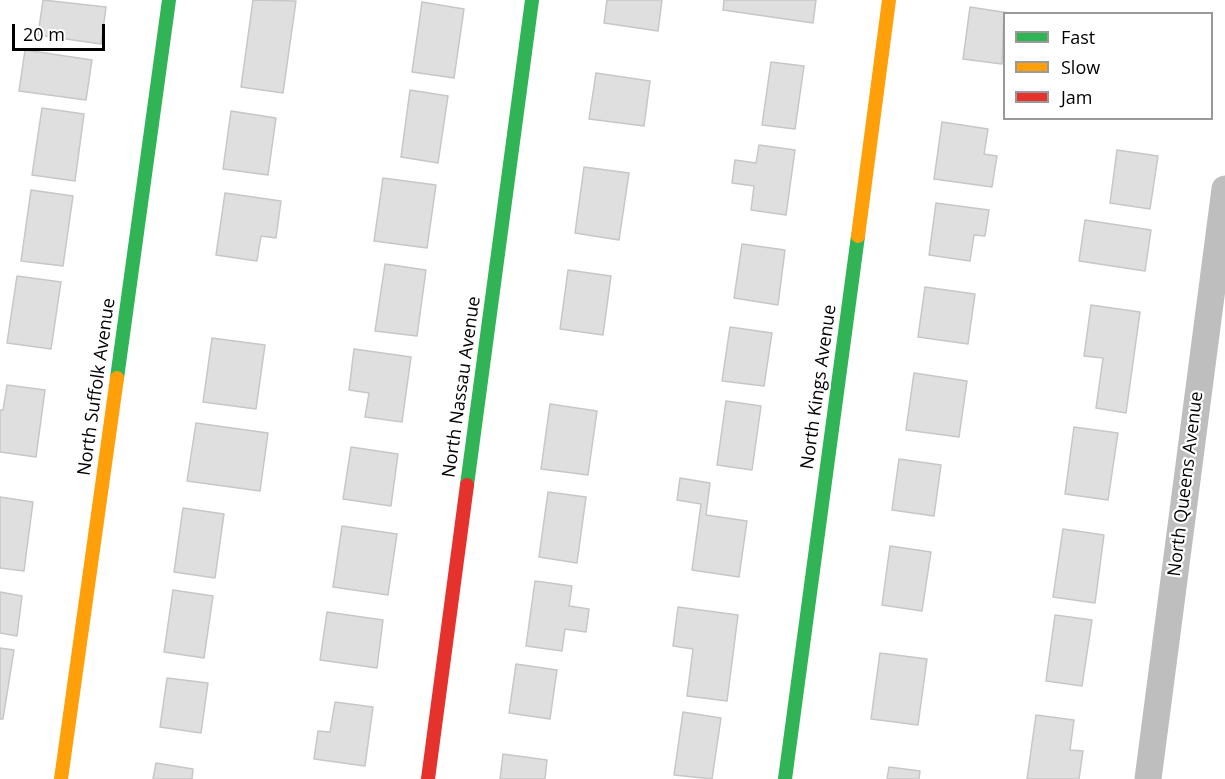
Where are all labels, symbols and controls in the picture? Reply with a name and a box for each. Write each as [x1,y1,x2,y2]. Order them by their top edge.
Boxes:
scale bar [15,12,108,50]
legend [1003,12,1213,120]
text: 20 m [23,22,65,46]
text: Fast [1061,25,1095,49]
text: Slow [1061,55,1100,79]
text: Jam [1061,85,1093,109]
street label: North Nassau Avenue [439,295,485,479]
street label: North Suffolk Avenue [74,297,120,477]
street label: North Kings Avenue [797,303,841,471]
street label: North Queens Avenue [1164,390,1208,578]

